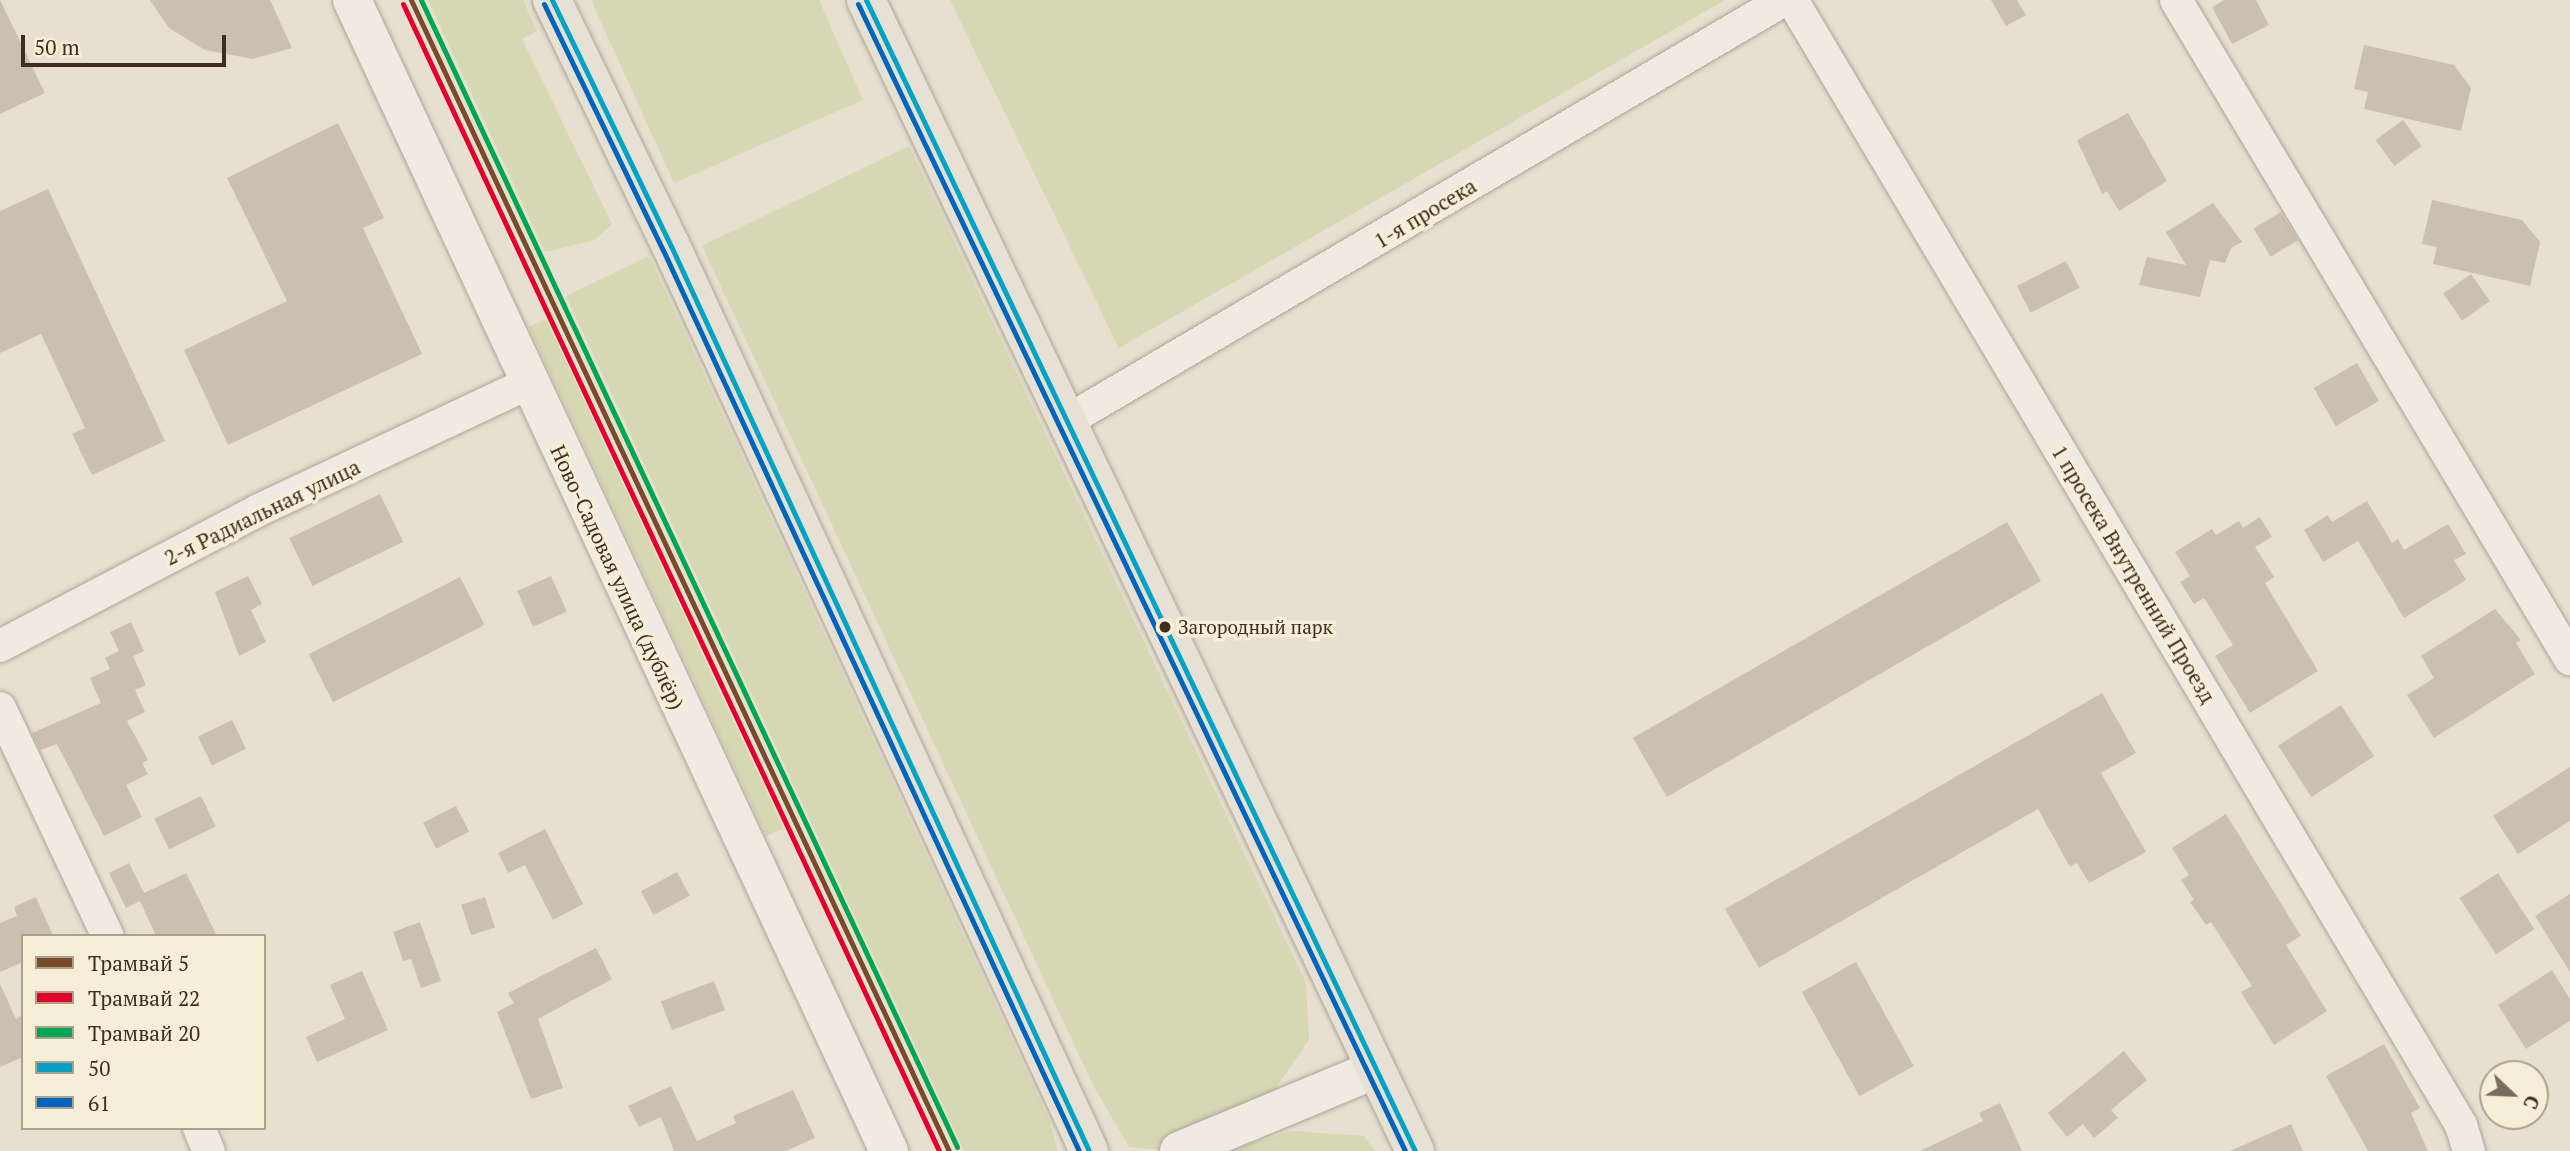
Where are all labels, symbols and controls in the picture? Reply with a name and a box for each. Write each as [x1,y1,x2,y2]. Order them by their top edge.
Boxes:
scale bar [24,21,229,65]
text: 50 m [34,33,80,61]
street label: 1-я просека [1369,173,1481,253]
street label: 1 просека Внутренний Проезд [2047,440,2221,708]
street label: Ново-Садовая улица (дублёр) [546,441,690,713]
street label: 2-я Радиальная улица [160,454,364,570]
place label: Загородный парк [1178,616,1333,638]
marker: Загородный парк [1158,620,1172,634]
legend [21,934,266,1130]
text: Трамвай 5 [88,949,189,977]
text: Трамвай 22 [88,984,200,1012]
text: Трамвай 20 [88,1019,200,1047]
text: 50 [88,1054,110,1082]
north arrow [2479,1060,2549,1130]
text: 61 [88,1089,110,1117]
text: С [2518,1092,2546,1113]

